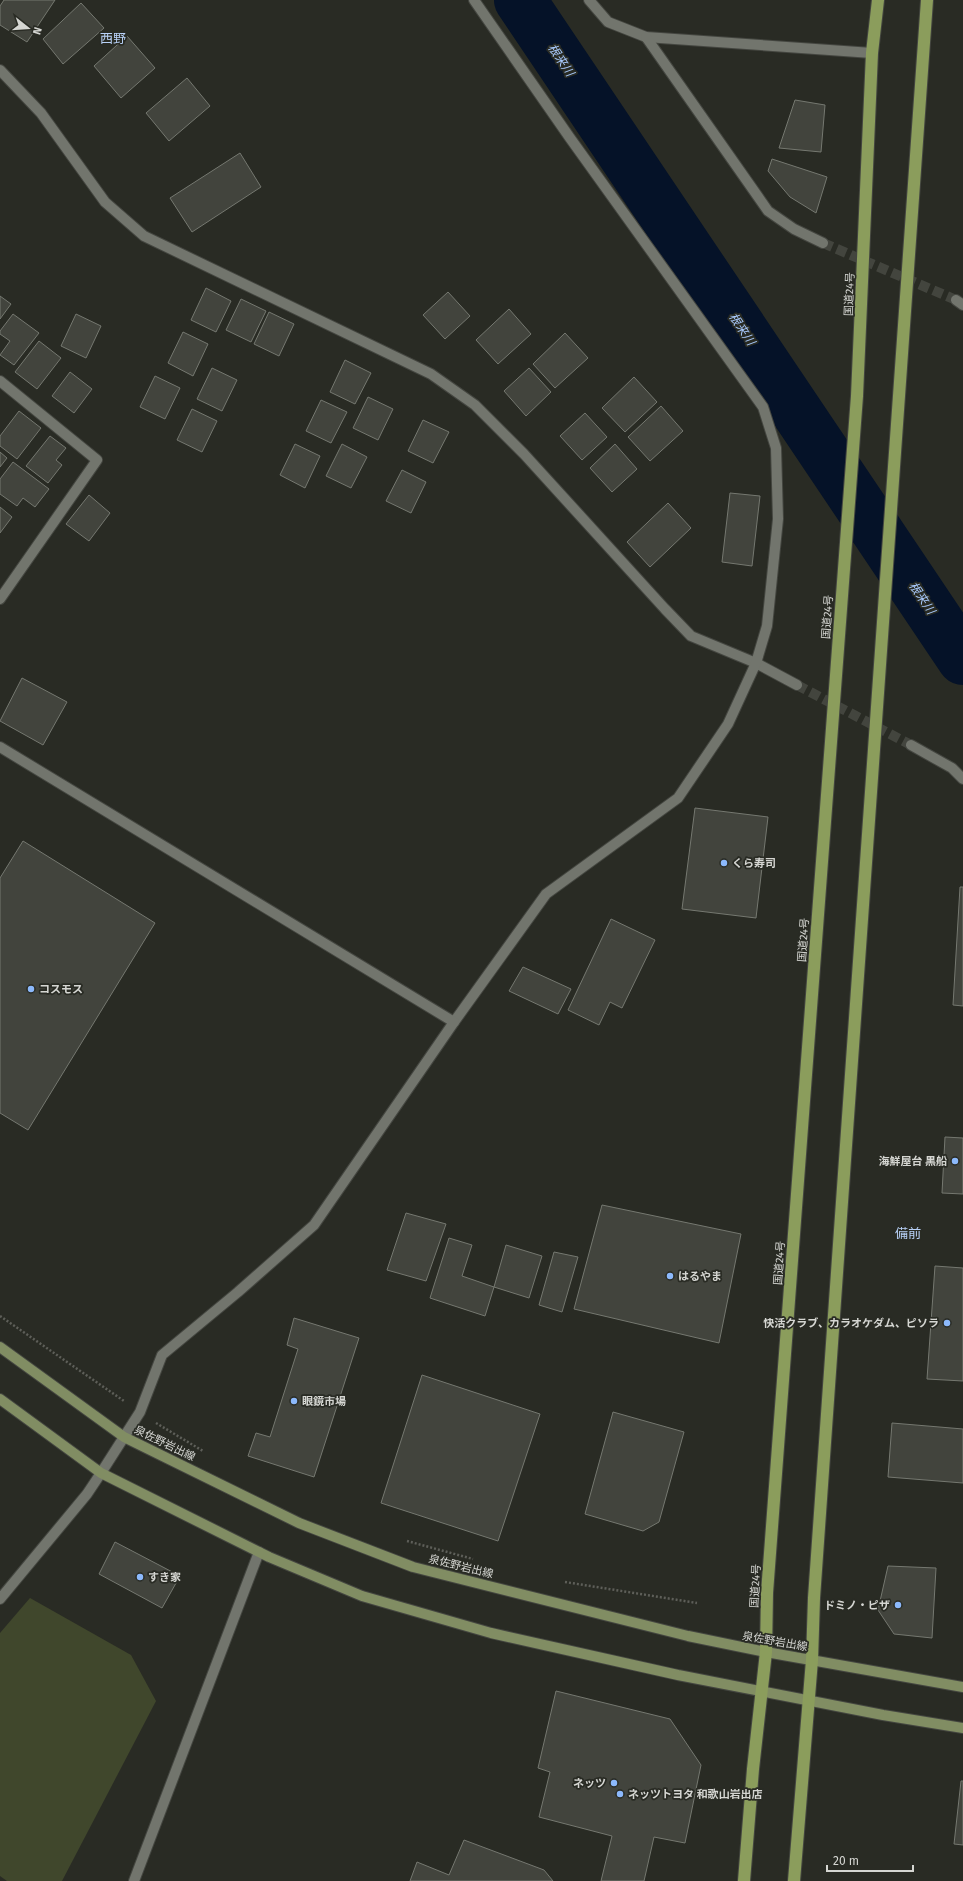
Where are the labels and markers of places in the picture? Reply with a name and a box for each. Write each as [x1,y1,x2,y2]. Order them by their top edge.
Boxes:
place label: くら寿司 [732,857,776,870]
marker: くら寿司 [719,858,729,868]
place label: コスモス [39,983,83,996]
marker: コスモス [26,984,36,994]
place label: 海鮮屋台 黒船 [878,1155,947,1168]
marker: 海鮮屋台 黒船 [950,1156,960,1166]
place label: はるやま [678,1270,722,1283]
marker: はるやま [665,1271,675,1281]
place label: 快活クラブ、カラオケダム、ピソラ [763,1317,939,1330]
marker: 快活クラブ、カラオケダム、ピソラ [942,1318,952,1328]
place label: 眼鏡市場 [302,1395,346,1408]
marker: 眼鏡市場 [289,1396,299,1406]
place label: すき家 [148,1571,181,1584]
marker: すき家 [135,1572,145,1582]
place label: ドミノ・ピザ [824,1599,890,1612]
marker: ドミノ・ピザ [893,1600,903,1610]
place label: ネッツ [573,1777,606,1790]
marker: ネッツ [609,1778,619,1788]
place label: ネッツトヨタ 和歌山岩出店 [628,1788,763,1801]
marker: ネッツトヨタ 和歌山岩出店 [615,1789,625,1799]

